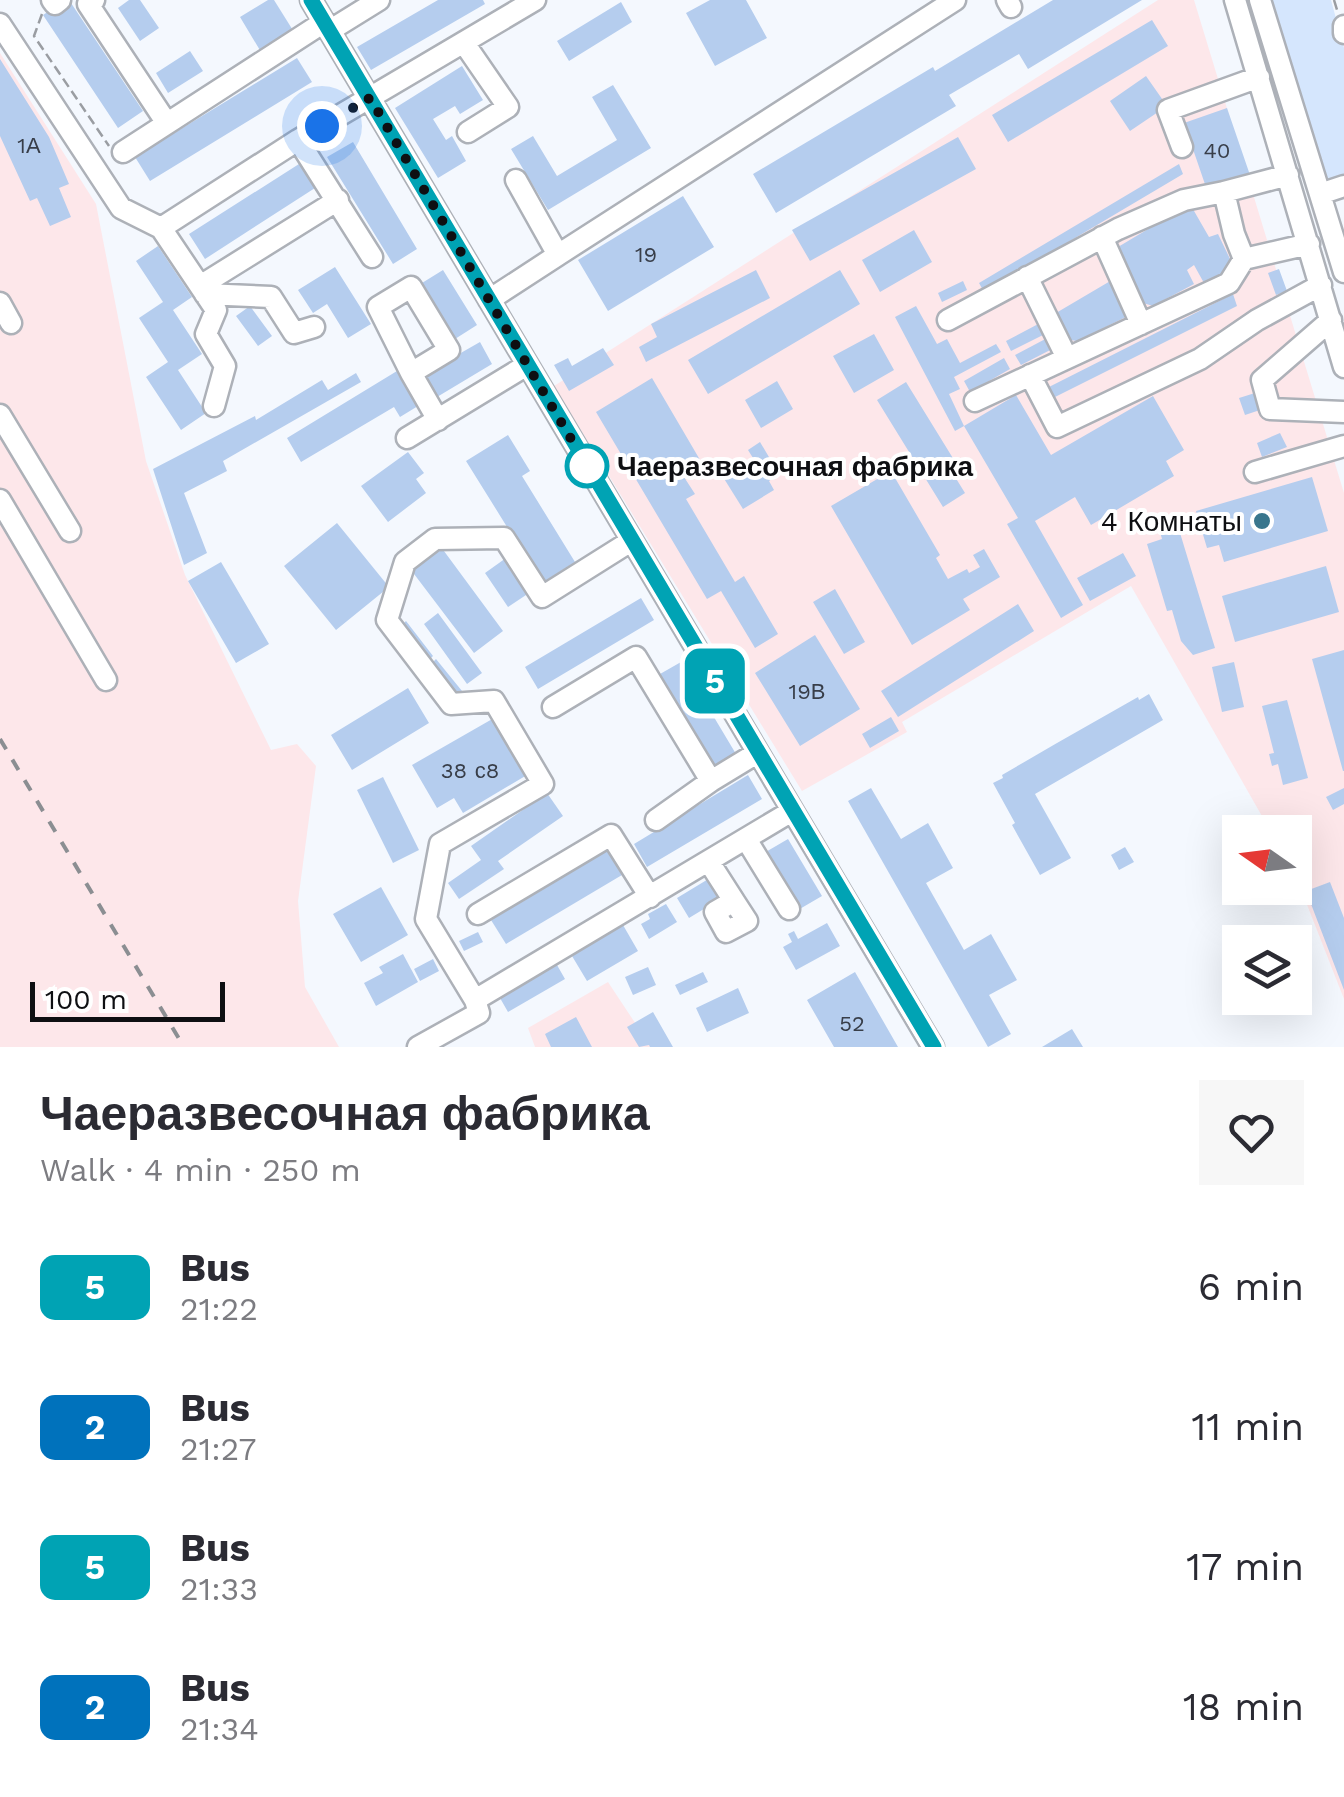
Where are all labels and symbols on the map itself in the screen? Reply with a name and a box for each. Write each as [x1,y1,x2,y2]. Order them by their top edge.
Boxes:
your location [297,101,347,151]
house number: 1А [17,133,41,158]
house number: 40 [1203,138,1231,163]
house number: 19 [635,242,657,267]
marker: Чаеразвесочная фабрика [566,445,608,487]
place label: Чаеразвесочная фабрика [617,450,974,483]
place label: 4 Комнаты [1101,505,1242,538]
marker: 4 Комнаты [1251,510,1273,532]
line badge: 5 [682,648,748,714]
house number: 19В [789,679,825,704]
house number: 38 с8 [441,758,499,783]
north arrow [1222,815,1312,905]
scale bar [30,977,225,1021]
house number: 52 [839,1011,865,1036]

